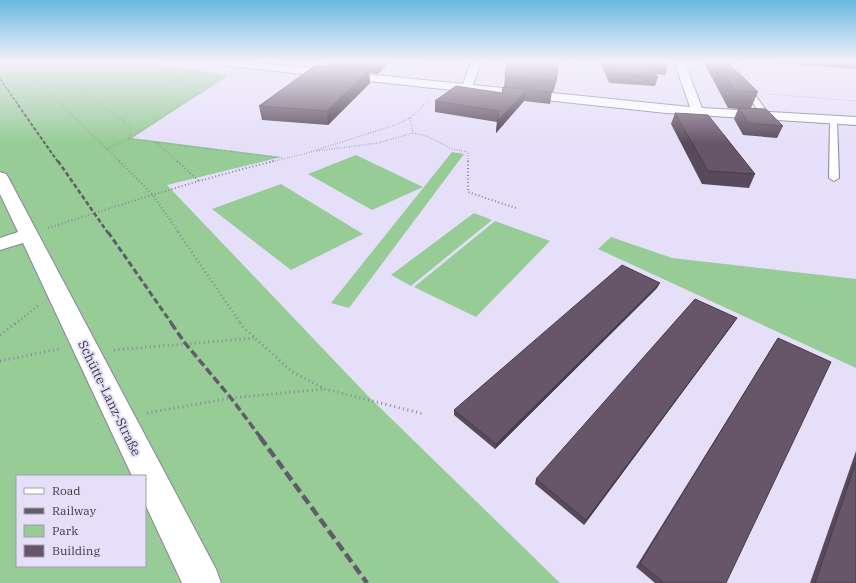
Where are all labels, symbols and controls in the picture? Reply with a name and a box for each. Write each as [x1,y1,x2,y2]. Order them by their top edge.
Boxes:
street label: Schütte-Lanz-Straße [74,338,145,459]
legend [16,475,146,567]
text: Road [52,483,81,498]
text: Railway [52,503,97,518]
text: Park [52,523,78,538]
text: Building [52,543,100,558]

